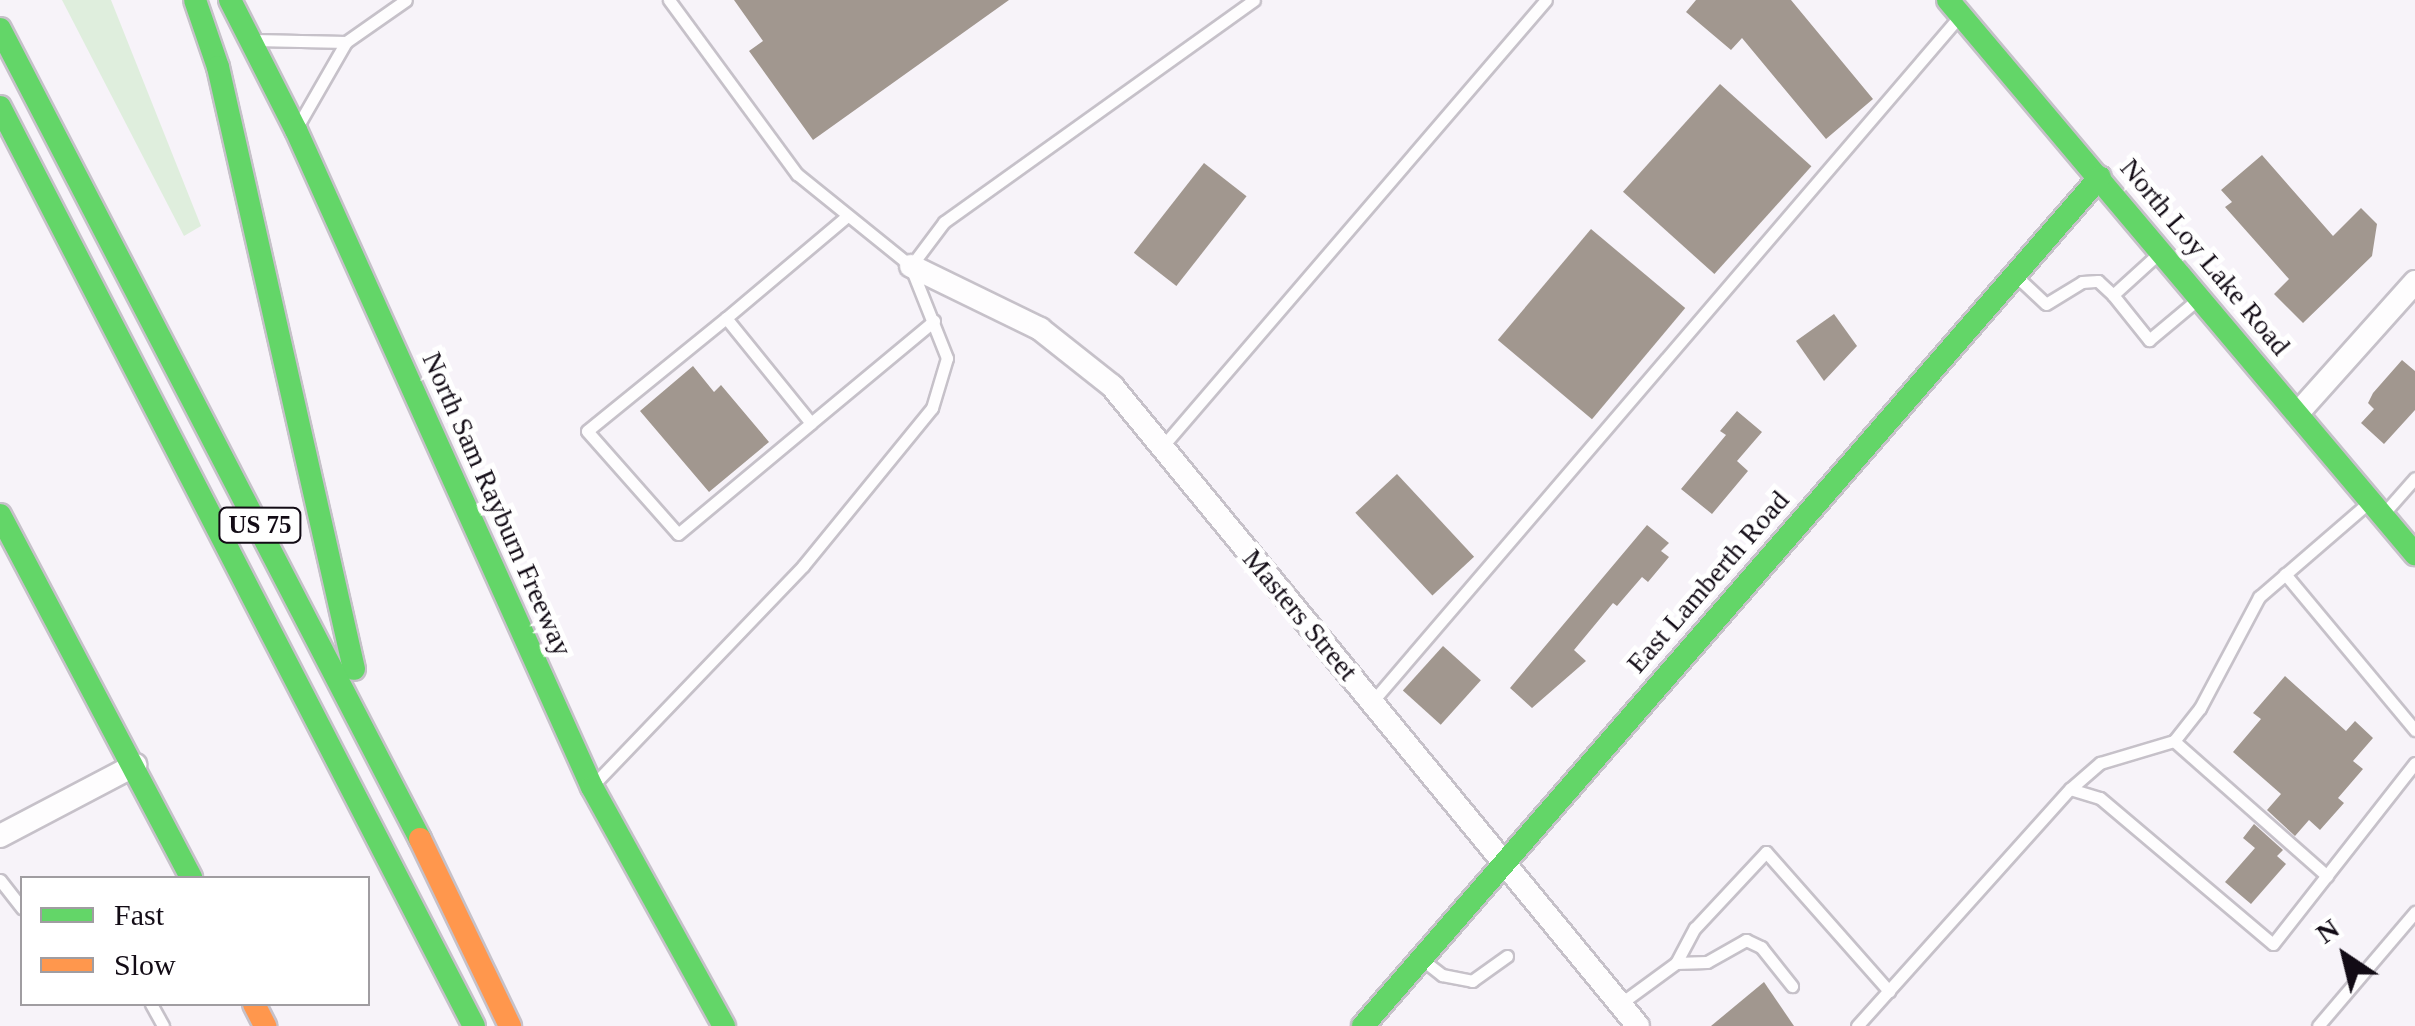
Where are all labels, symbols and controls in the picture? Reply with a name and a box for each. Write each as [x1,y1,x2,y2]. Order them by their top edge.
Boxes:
street label: North Loy Lake Road [2113,152,2297,362]
street label: North Sam Rayburn Freeway [415,347,579,661]
street label: East Lamberth Road [1620,484,1796,680]
road number: US 75 [218,505,302,545]
street label: Masters Street [1235,543,1365,687]
legend [20,876,370,1006]
text: Fast [114,898,164,931]
north arrow [2295,906,2395,1006]
text: N [2310,913,2345,950]
text: Slow [114,948,176,981]

